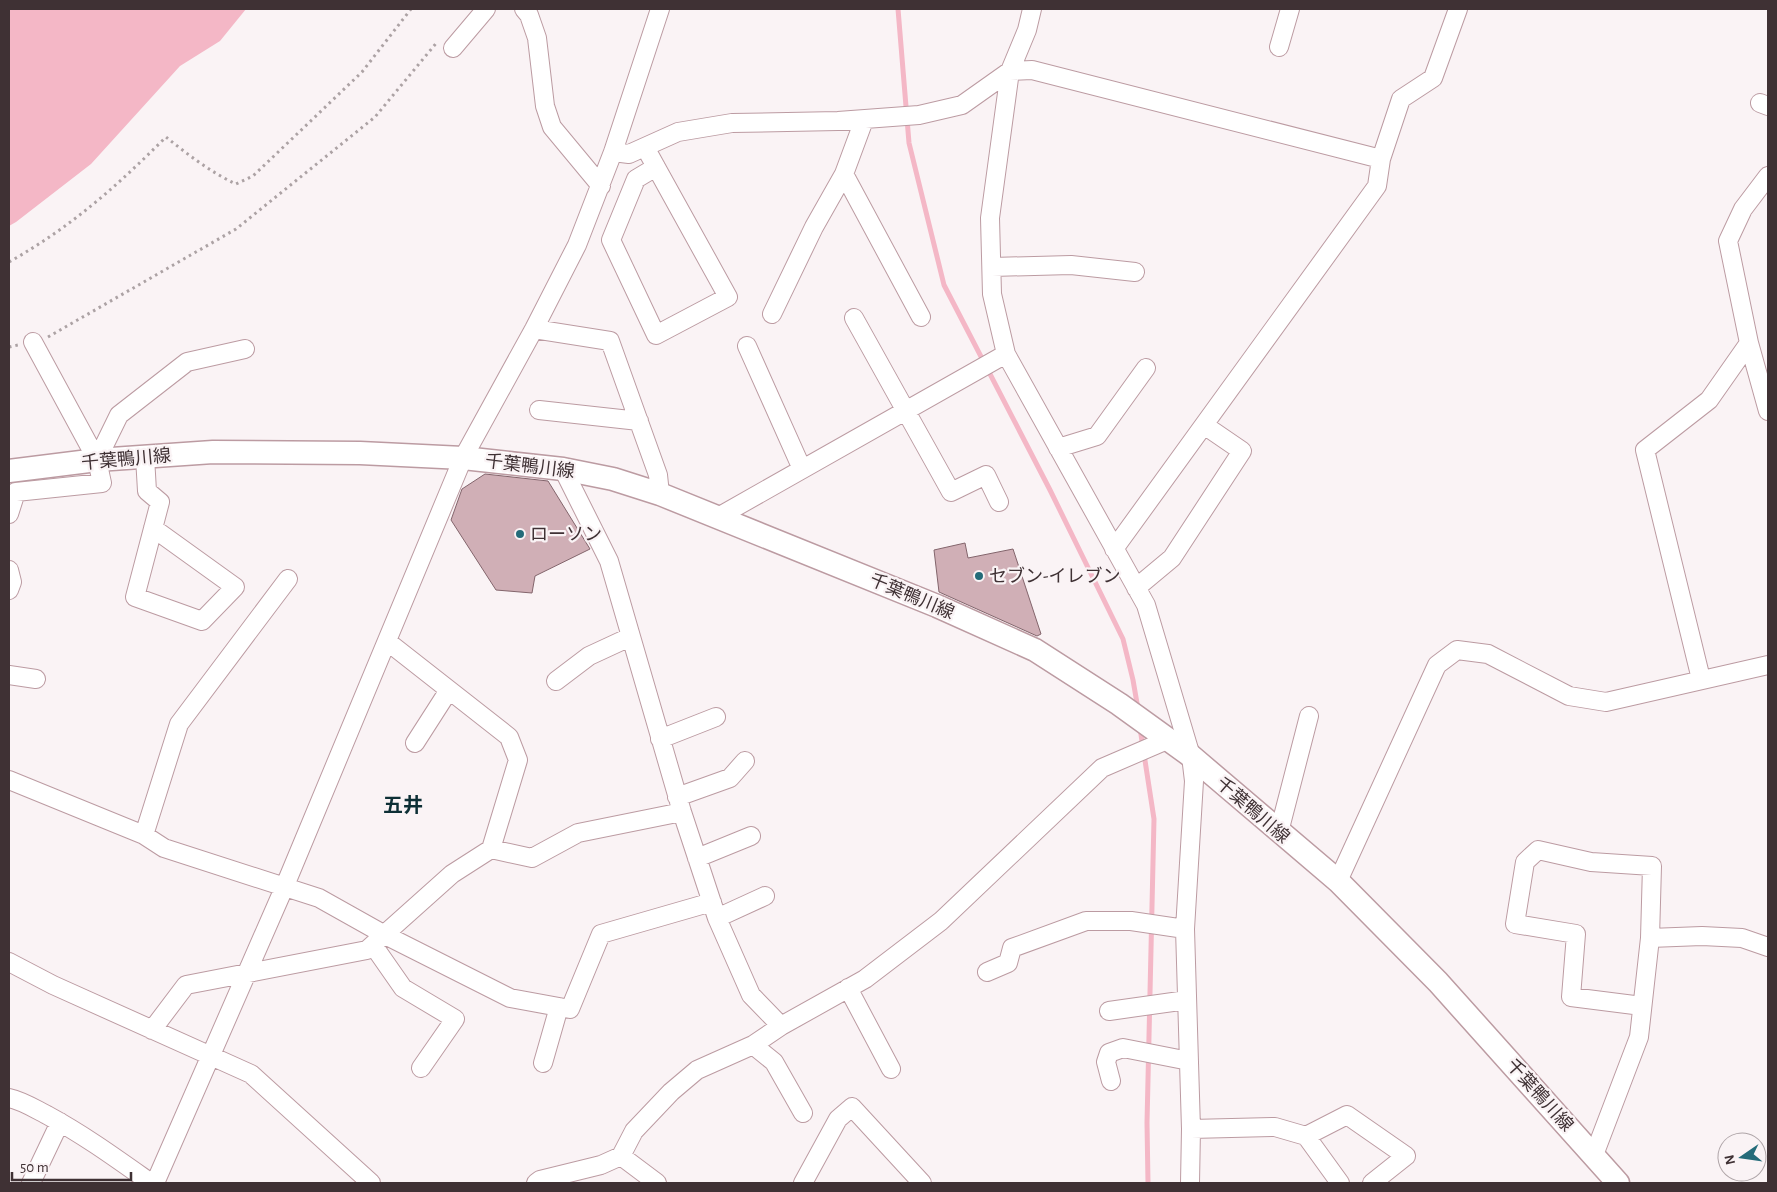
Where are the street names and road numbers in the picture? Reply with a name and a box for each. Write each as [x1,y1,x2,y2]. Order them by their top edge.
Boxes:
street label: 千葉鴨川線 [80,445,172,473]
street label: 千葉鴨川線 [484,451,576,481]
street label: 千葉鴨川線 [867,569,957,623]
street label: 千葉鴨川線 [1212,773,1294,847]
street label: 千葉鴨川線 [1502,1055,1578,1135]

